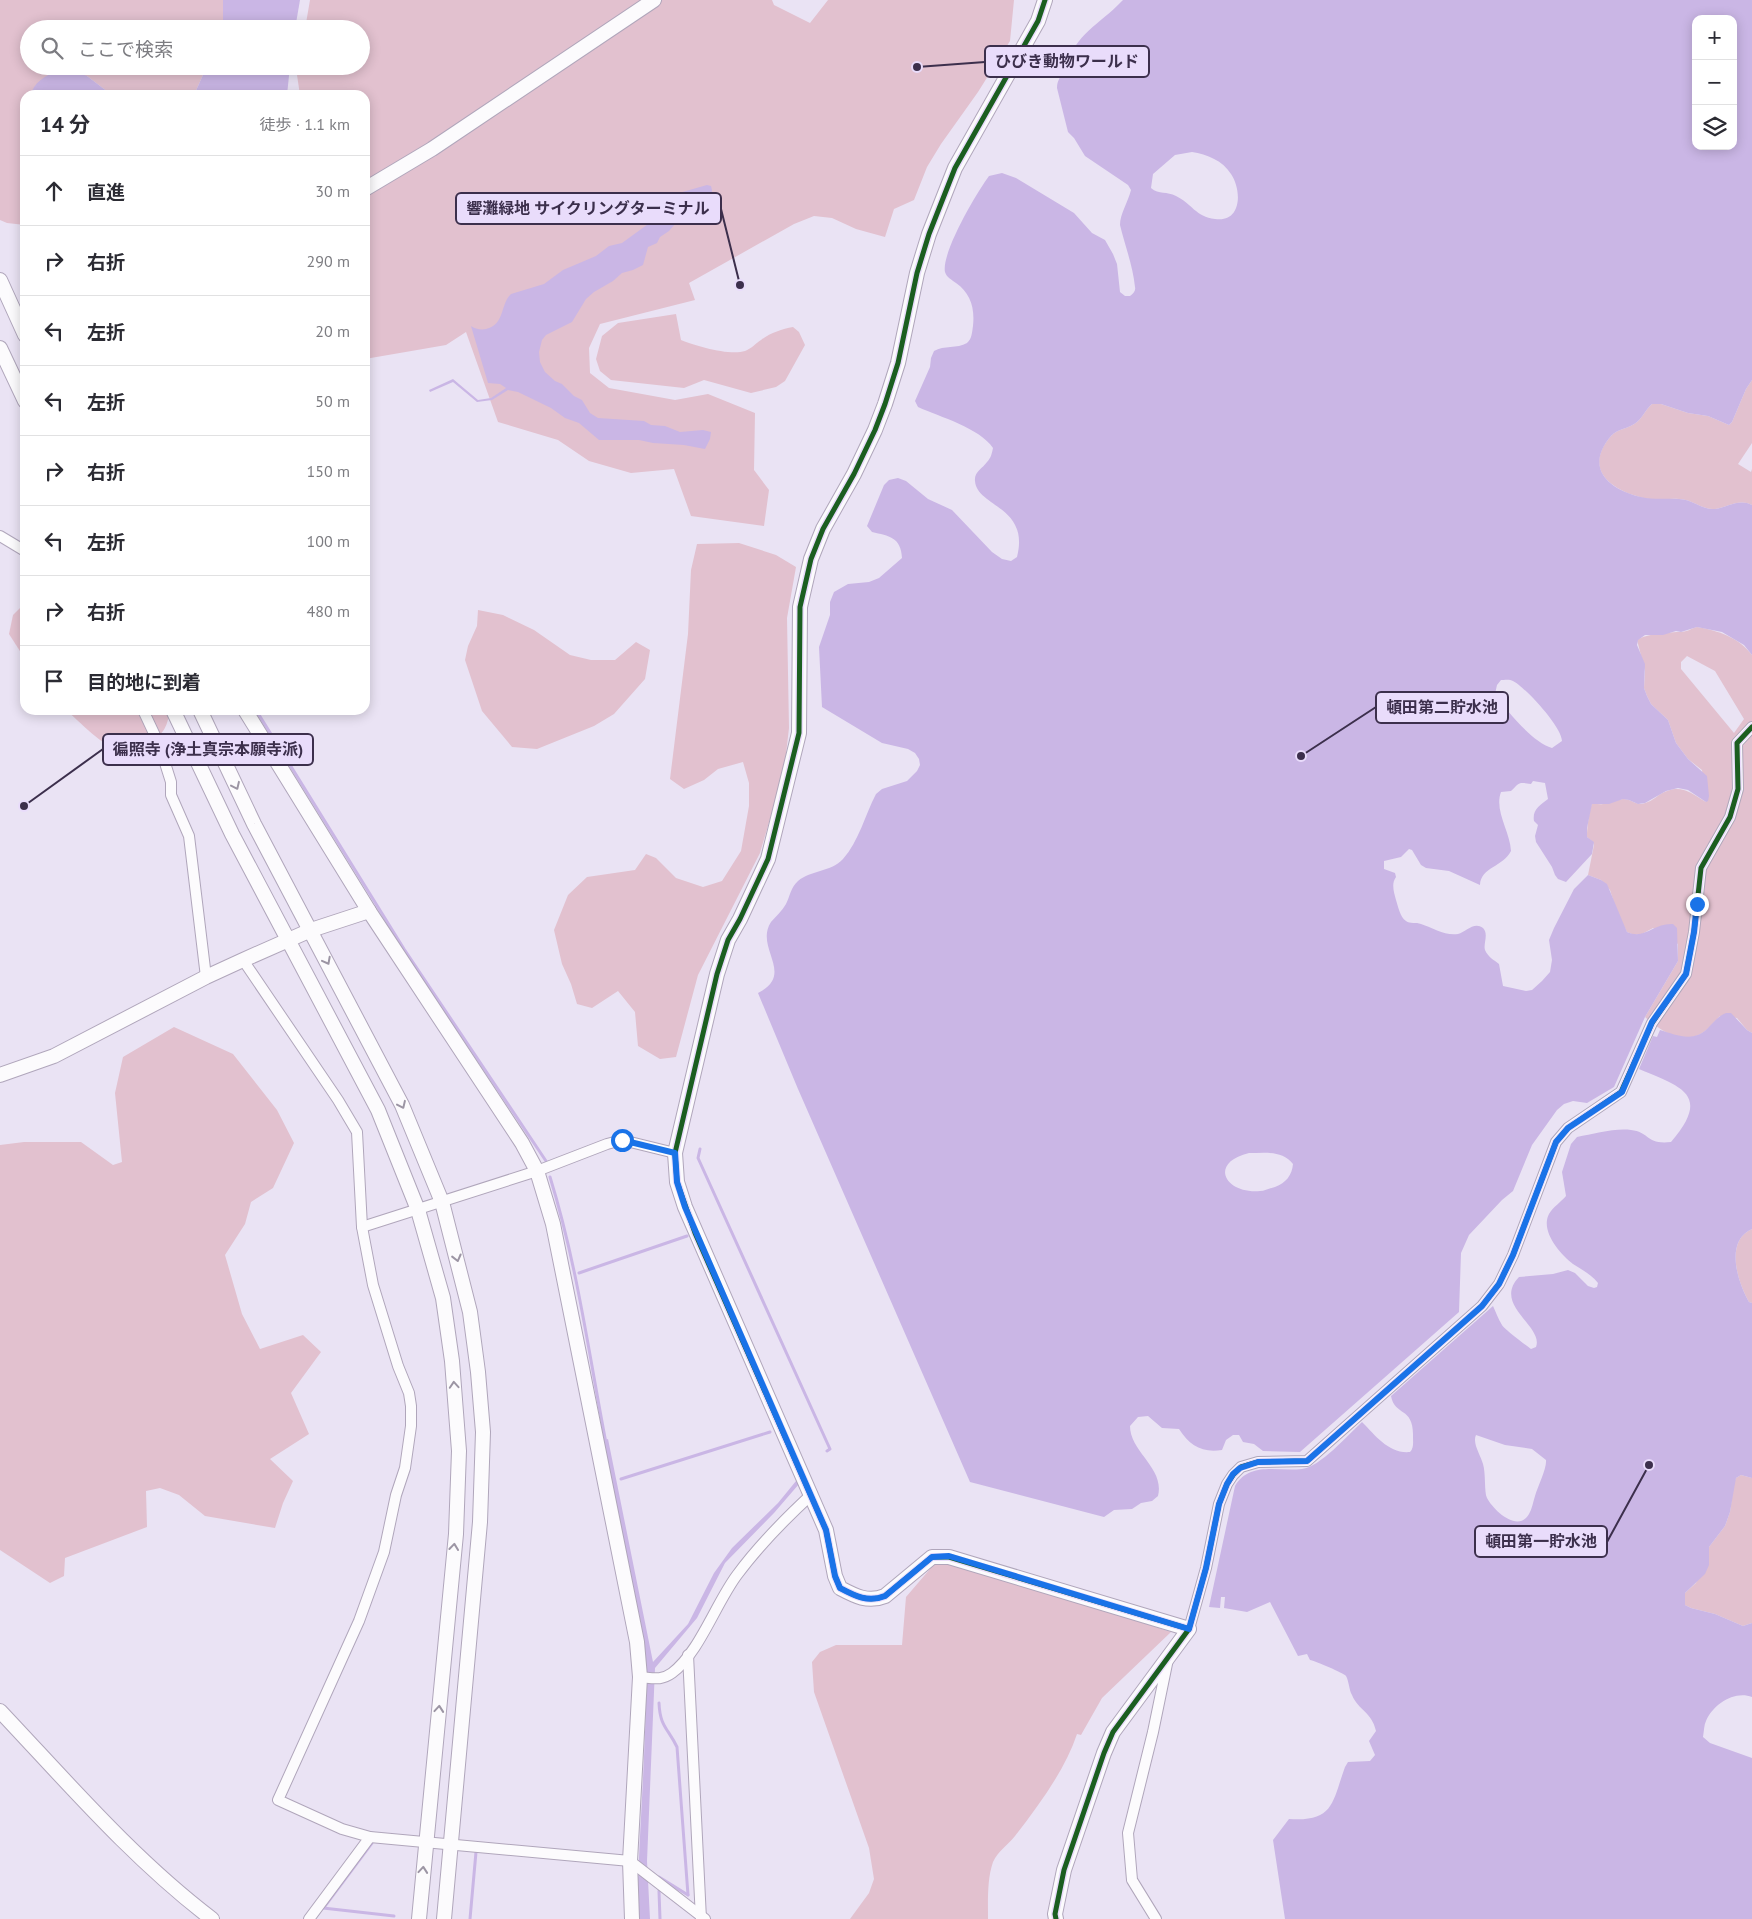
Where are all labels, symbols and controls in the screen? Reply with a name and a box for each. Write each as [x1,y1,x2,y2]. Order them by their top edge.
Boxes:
map controls [1692,15,1737,150]
button: + [1692,15,1737,60]
search box [20,20,370,75]
icon: search [38,34,66,62]
text: ここで検索 [78,37,173,61]
callout: ひびき動物ワールド [985,46,1149,77]
text: ひびき動物ワールド [995,51,1139,71]
button: − [1692,60,1737,105]
button: layers [1692,105,1737,150]
text: 14 分 [40,111,90,138]
text: 徒歩 · 1.1 km [259,114,350,134]
icon: ahead [40,177,68,205]
text: 直進 [87,180,125,204]
text: 30 m [315,181,350,201]
callout: 響灘緑地 サイクリングターミナル [456,193,721,224]
text: 響灘緑地 サイクリングターミナル [466,198,710,218]
icon: right [40,247,68,275]
text: 右折 [87,250,125,274]
text: 290 m [307,251,350,271]
icon: left [40,317,68,345]
text: 左折 [87,320,125,344]
text: 20 m [315,321,350,341]
icon: left [40,387,68,415]
text: 左折 [87,390,125,414]
text: 50 m [315,391,350,411]
icon: right [40,457,68,485]
text: 右折 [87,460,125,484]
text: 150 m [307,461,350,481]
icon: left [40,527,68,555]
text: 左折 [87,530,125,554]
text: 100 m [307,531,350,551]
icon: right [40,597,68,625]
text: 右折 [87,600,125,624]
text: 480 m [307,601,350,621]
icon: arrive [40,667,68,695]
text: 目的地に到着 [87,670,201,694]
callout: 頓田第二貯水池 [1376,692,1508,723]
text: 頓田第二貯水池 [1386,697,1498,717]
callout: 徧照寺 (浄土真宗本願寺派) [103,734,313,765]
text: 徧照寺 (浄土真宗本願寺派) [113,739,303,759]
one-way arrow [229,781,240,790]
route end [1686,893,1709,916]
one-way arrow [320,956,330,965]
one-way arrow [395,1100,406,1109]
route start [611,1129,634,1152]
one-way arrow [451,1253,462,1262]
one-way arrow [448,1380,459,1388]
callout: 頓田第一貯水池 [1475,1526,1607,1557]
text: 頓田第一貯水池 [1485,1531,1597,1551]
one-way arrow [448,1543,459,1551]
one-way arrow [433,1704,444,1712]
one-way arrow [418,1866,429,1874]

